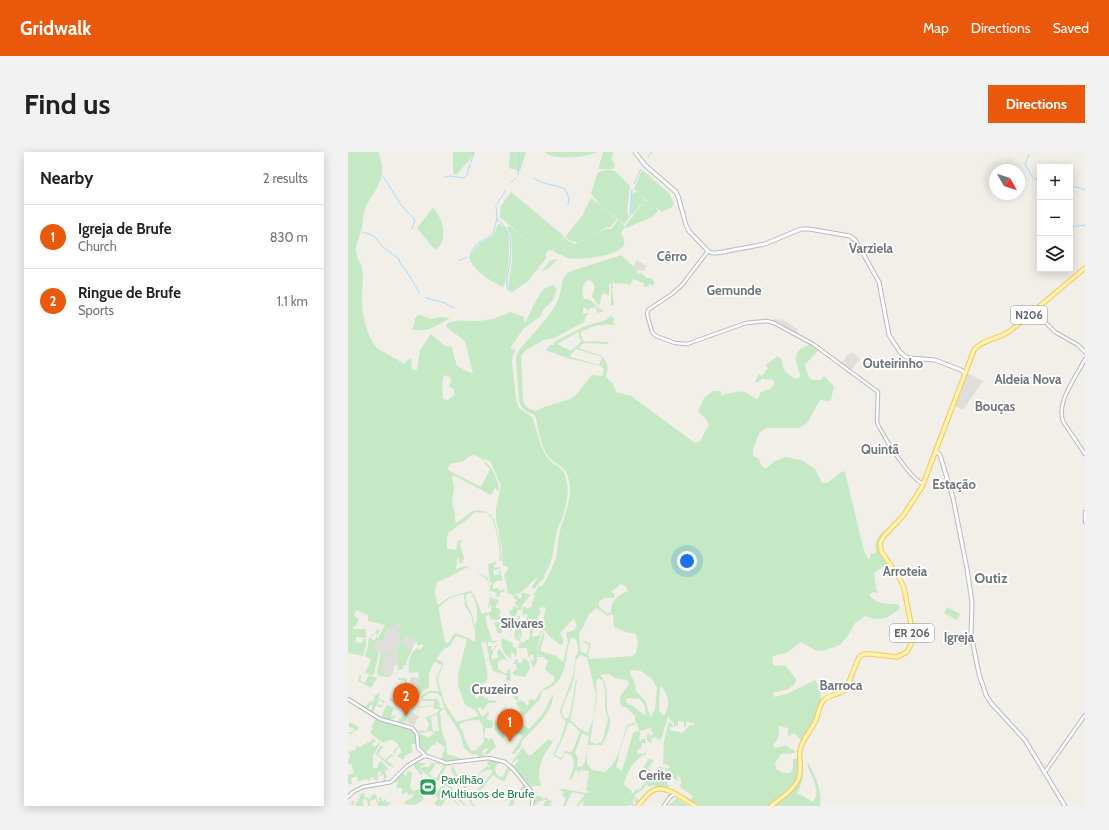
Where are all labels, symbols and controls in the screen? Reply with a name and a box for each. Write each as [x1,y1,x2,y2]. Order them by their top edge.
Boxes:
text: Gridwalk [20,17,92,40]
text: Map [923,19,949,37]
text: Directions [971,19,1031,37]
text: Saved [1053,19,1089,37]
button: Directions [988,85,1085,123]
text: Find us [24,87,110,121]
north arrow [989,164,1025,200]
map controls [1037,164,1073,272]
button: + [1037,164,1073,200]
text: Nearby [40,168,93,188]
text: 2 results [263,170,308,186]
button: − [1037,200,1073,236]
text: Igreja de Brufe [78,220,171,238]
text: 1 [51,229,55,245]
text: 830 m [270,229,308,245]
button: layers [1037,236,1073,272]
text: Church [78,238,117,254]
district label: Varziela [849,240,894,256]
district label: Cêrro [657,248,688,264]
district label: Gemunde [707,282,762,298]
text: Ringue de Brufe [78,284,181,302]
text: 2 [50,293,56,309]
text: 1.1 km [277,293,308,309]
text: Sports [78,302,114,318]
road number: N206 [1011,306,1047,324]
district label: Outeirinho [863,355,924,371]
district label: Aldeia Nova [994,371,1062,387]
district label: Bouças [975,398,1016,414]
district label: Quintã [861,441,900,457]
district label: Estação [932,476,976,492]
your location [677,551,697,571]
district label: Arroteia [883,563,928,579]
district label: Outiz [974,569,1008,587]
district label: Silvares [500,615,544,631]
road number: ER 206 [890,624,934,642]
district label: Igreja [944,629,975,645]
district label: Barroca [820,677,863,693]
district label: Cruzeiro [472,681,519,697]
pin: 2 [393,683,419,716]
pin: 1 [497,709,523,742]
district label: Cerite [638,767,672,783]
place label: Pavilhão Multiusos de Brufe [441,772,534,801]
sports icon: Pavilhão Multiusos de Brufe [418,777,438,797]

